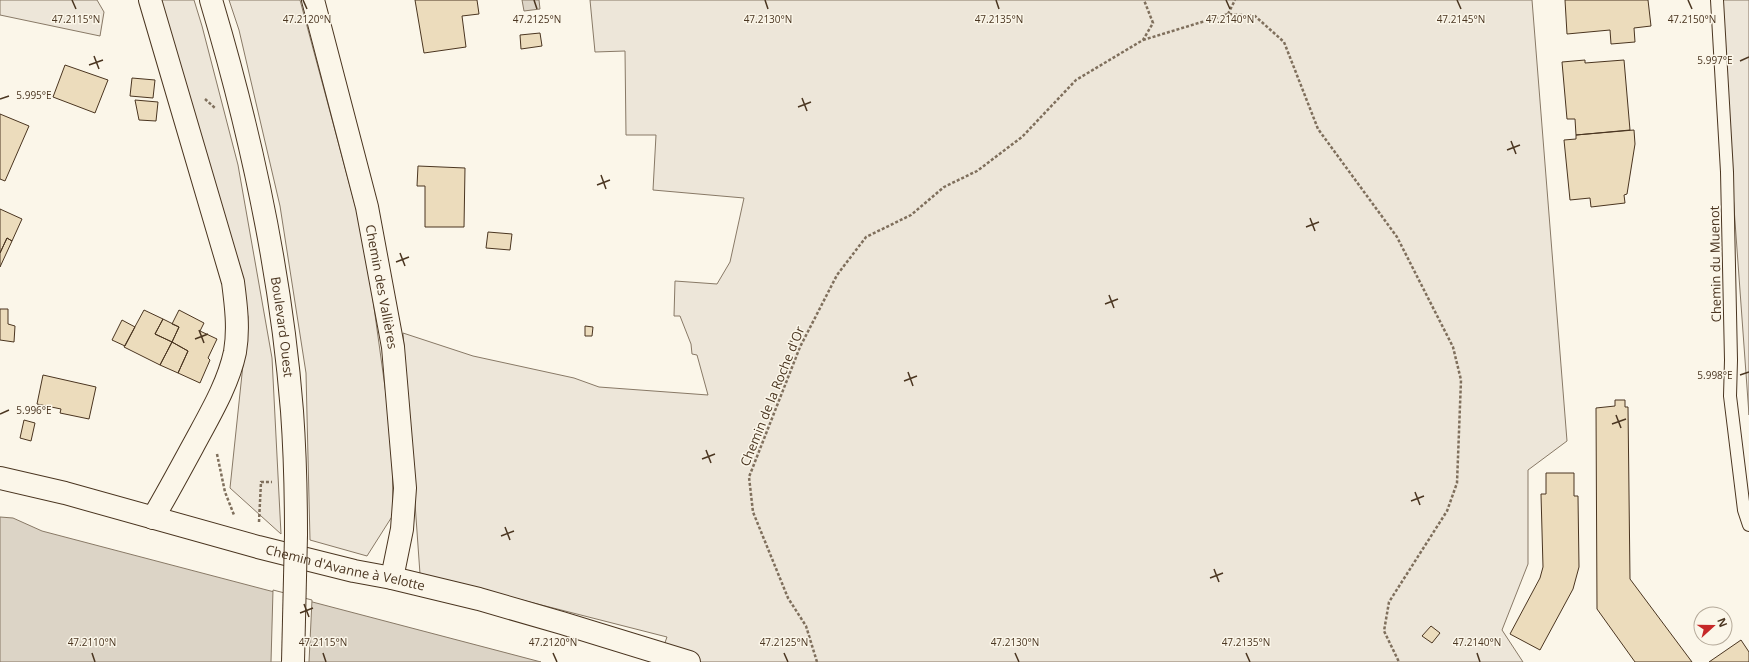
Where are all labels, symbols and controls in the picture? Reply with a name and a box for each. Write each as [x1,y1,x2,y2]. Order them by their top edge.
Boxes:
text: 47.2115°N [52,12,100,26]
text: 47.2120°N [283,12,331,26]
text: 47.2125°N [513,12,561,26]
text: 47.2130°N [744,12,792,26]
text: 47.2135°N [975,12,1023,26]
text: 47.2140°N [1206,12,1254,26]
text: 47.2145°N [1437,12,1485,26]
text: 47.2150°N [1668,12,1716,26]
text: 5.997°E [1697,53,1733,67]
text: 5.995°E [16,88,52,102]
street label: Chemin du Muenot [1705,205,1725,323]
street label: Chemin des Vallières [361,223,402,350]
street label: Boulevard Ouest [267,275,298,379]
street label: Chemin de la Roche d'Or [736,323,809,469]
text: 5.998°E [1697,368,1733,382]
text: 5.996°E [16,403,52,417]
street label: Chemin d'Avanne à Velotte [264,540,427,595]
north arrow [1693,606,1733,646]
text: N [1714,615,1731,629]
text: 47.2110°N [68,635,116,649]
text: 47.2115°N [299,635,347,649]
text: 47.2120°N [529,635,577,649]
text: 47.2125°N [760,635,808,649]
text: 47.2130°N [991,635,1039,649]
text: 47.2135°N [1222,635,1270,649]
text: 47.2140°N [1453,635,1501,649]

